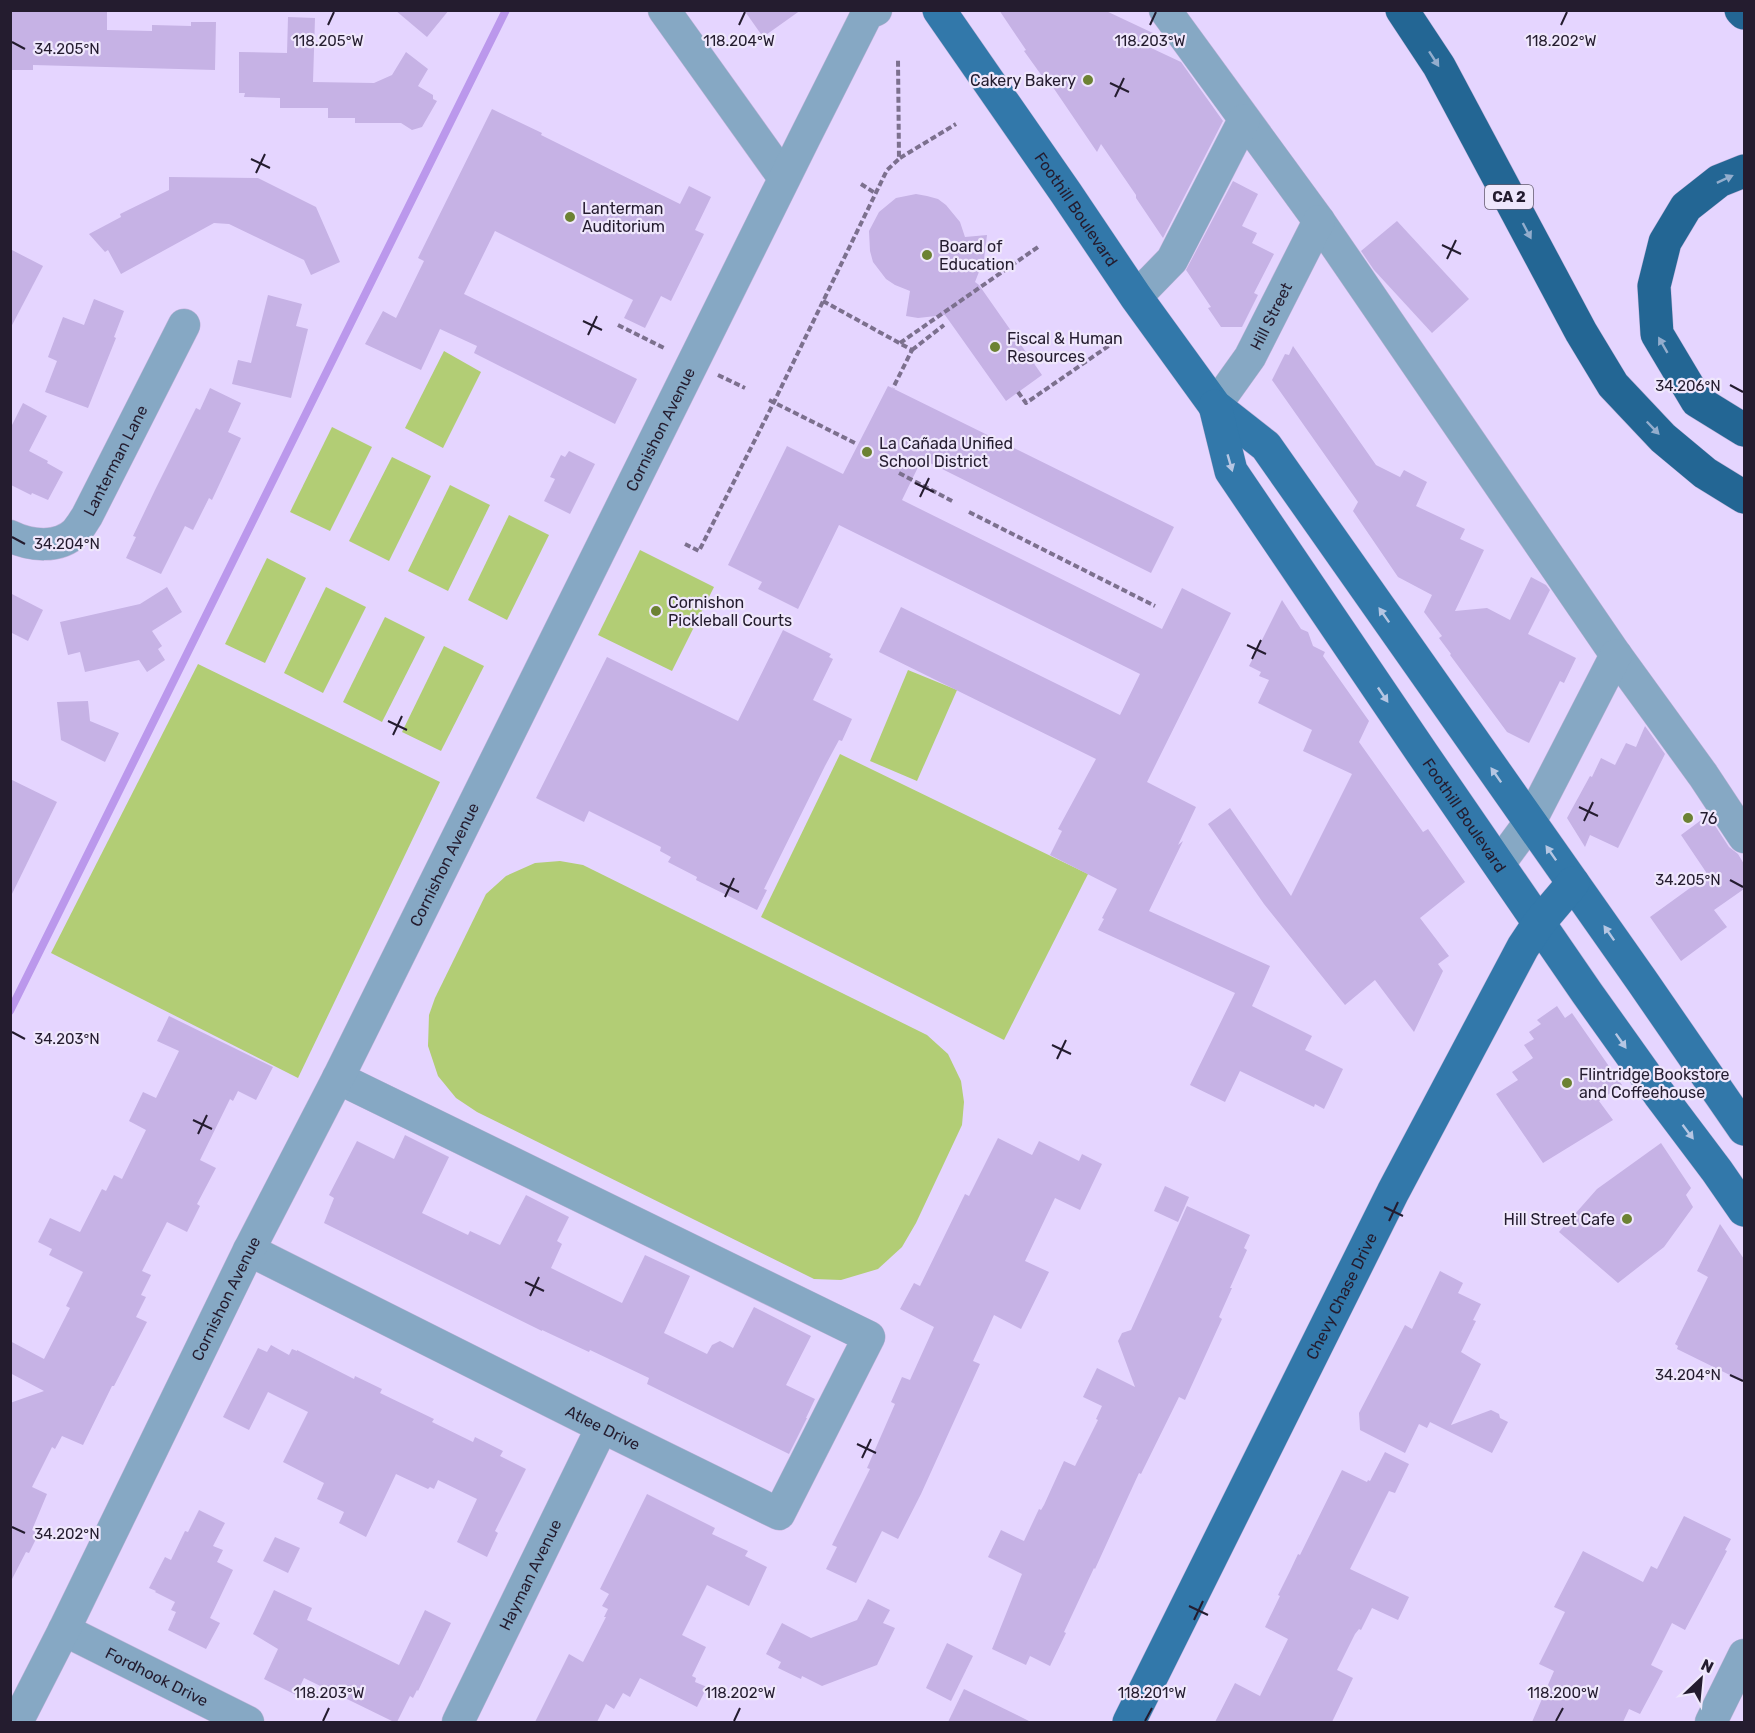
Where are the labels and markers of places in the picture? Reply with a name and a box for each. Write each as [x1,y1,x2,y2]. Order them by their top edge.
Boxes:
place label: Cakery Bakery [970,71,1076,90]
marker: Cakery Bakery [1081,73,1095,87]
place label: Lanterman Auditorium [582,199,665,236]
marker: Lanterman Auditorium [563,210,577,224]
place label: Board of Education [939,237,1014,274]
marker: Board of Education [920,248,934,262]
place label: Fiscal & Human Resources [1007,329,1123,366]
marker: Fiscal & Human Resources [988,340,1002,354]
place label: La Cañada Unified School District [879,434,1013,471]
marker: La Cañada Unified School District [860,445,874,459]
place label: Cornishon Pickleball Courts [668,593,792,630]
marker: Cornishon Pickleball Courts [649,604,663,618]
place label: 76 [1700,809,1718,828]
marker: 76 [1681,811,1695,825]
place label: Flintridge Bookstore and Coffeehouse [1579,1065,1730,1102]
marker: Flintridge Bookstore and Coffeehouse [1560,1076,1574,1090]
place label: Hill Street Cafe [1503,1210,1615,1229]
marker: Hill Street Cafe [1620,1212,1634,1226]

